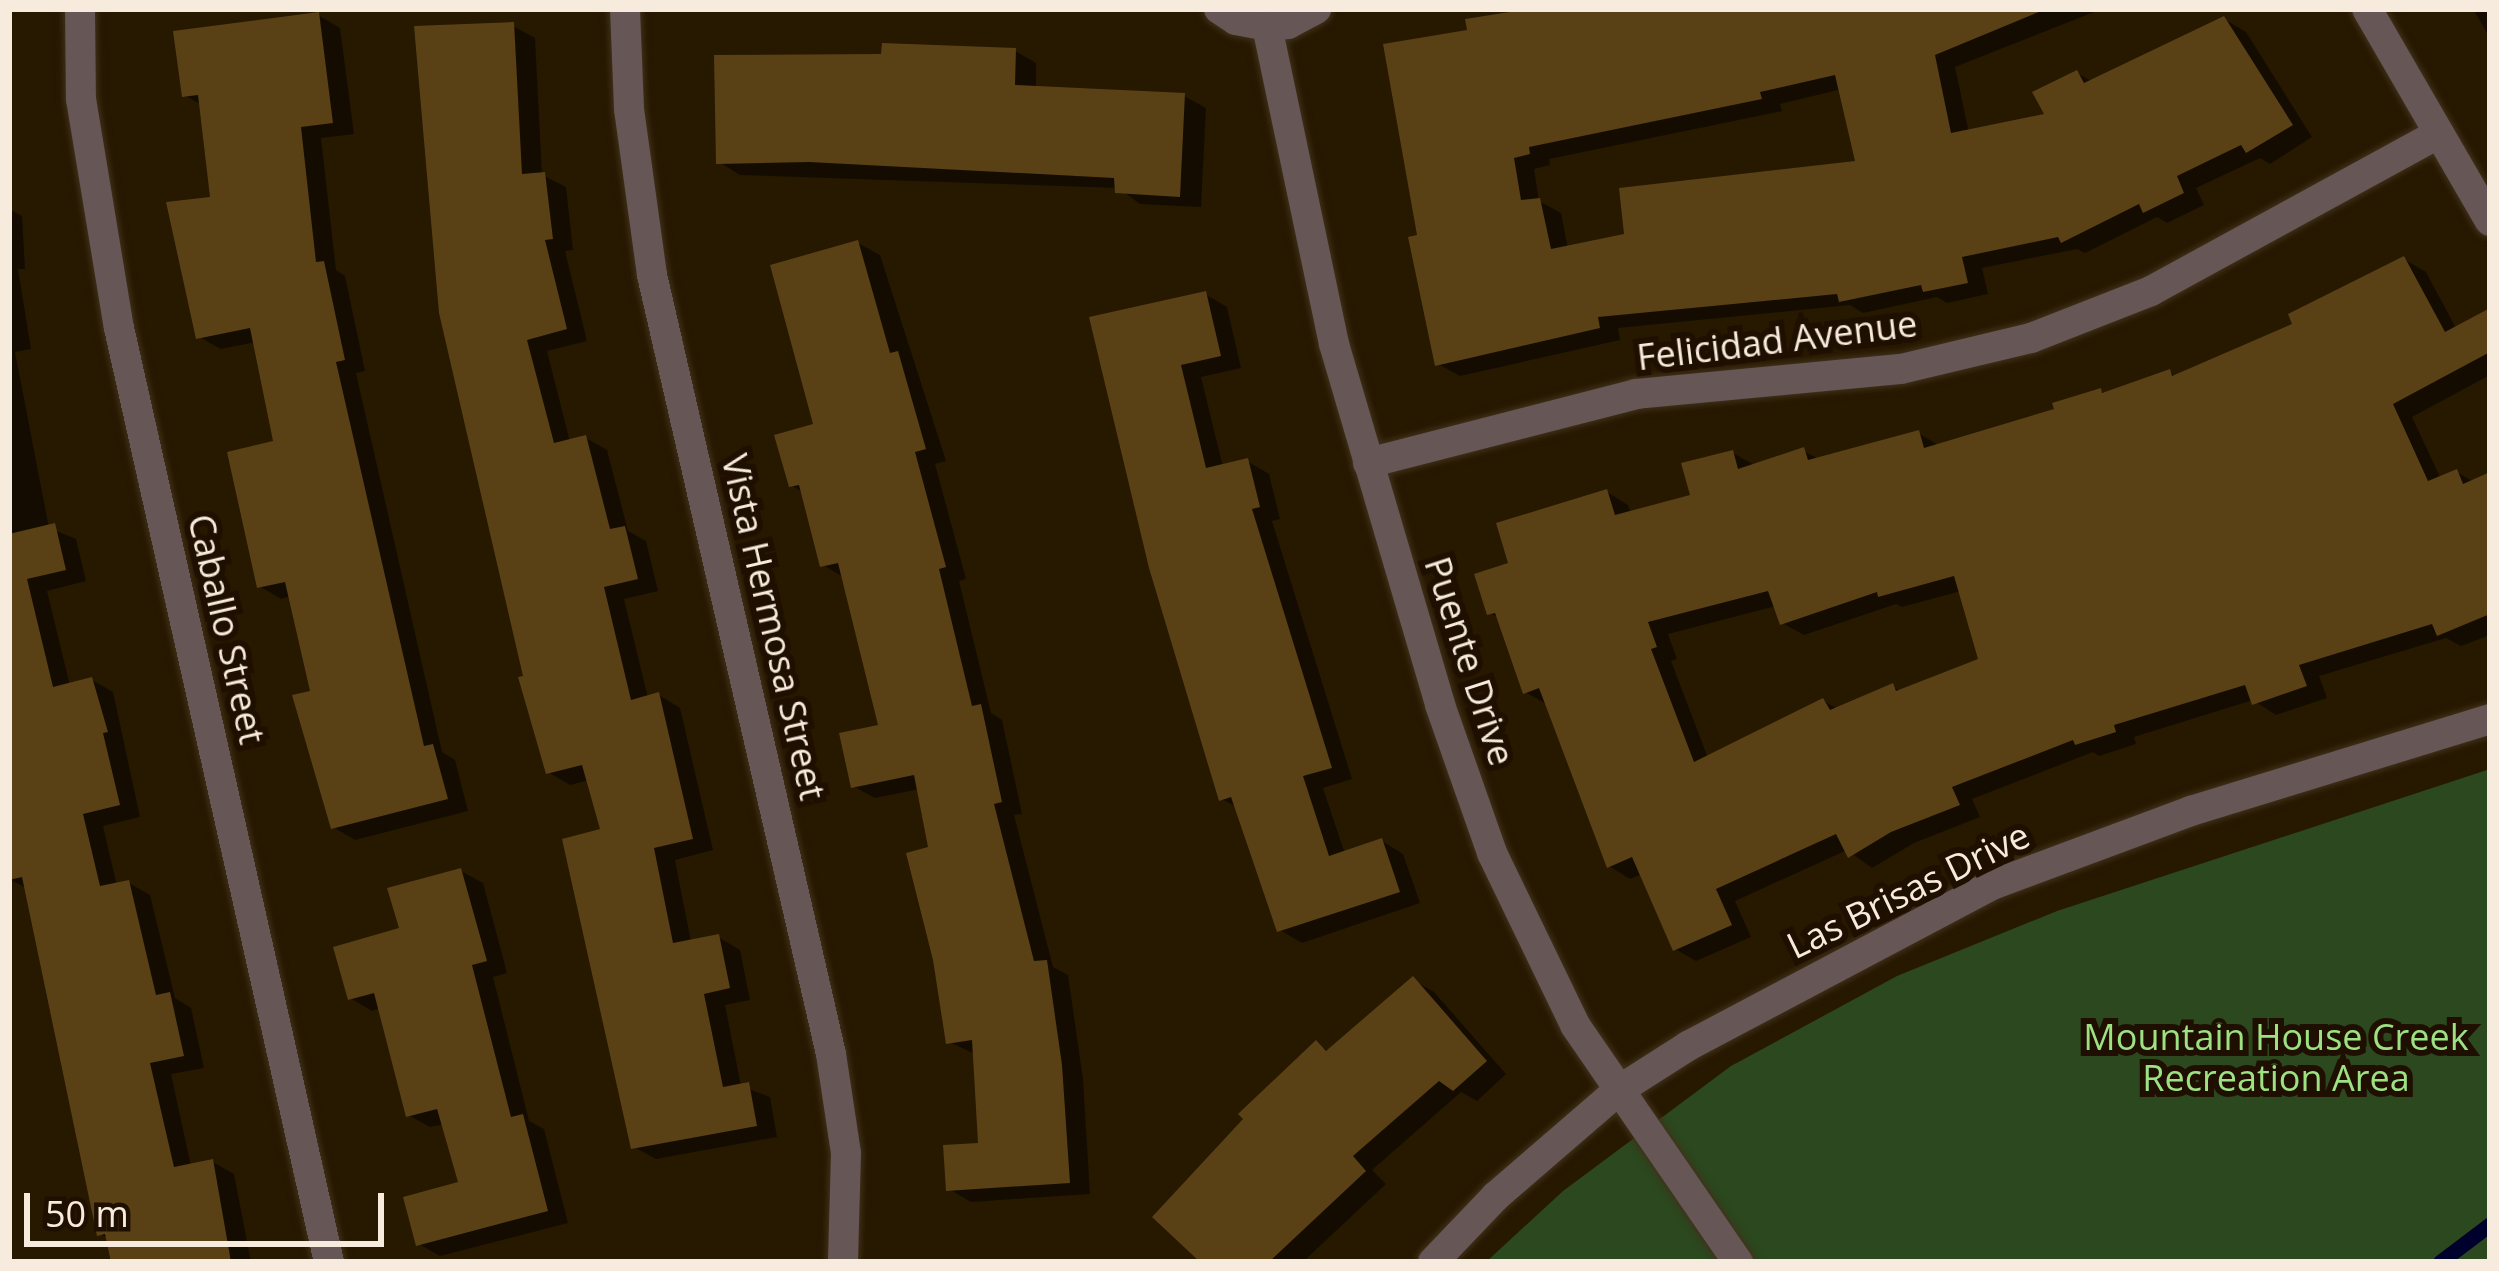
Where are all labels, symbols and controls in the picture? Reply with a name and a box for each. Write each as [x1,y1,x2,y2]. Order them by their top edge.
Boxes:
street label: Felicidad Avenue [1634,301,1920,379]
street label: Vista Hermosa Street [713,450,835,804]
street label: Caballo Street [180,510,274,748]
street label: Puente Drive [1416,551,1524,771]
street label: Las Brisas Drive [1780,813,2036,967]
park label: Mountain House Creek Recreation Area [2083,1014,2469,1099]
scale bar [30,1169,390,1243]
text: 50 m [45,1189,129,1238]

